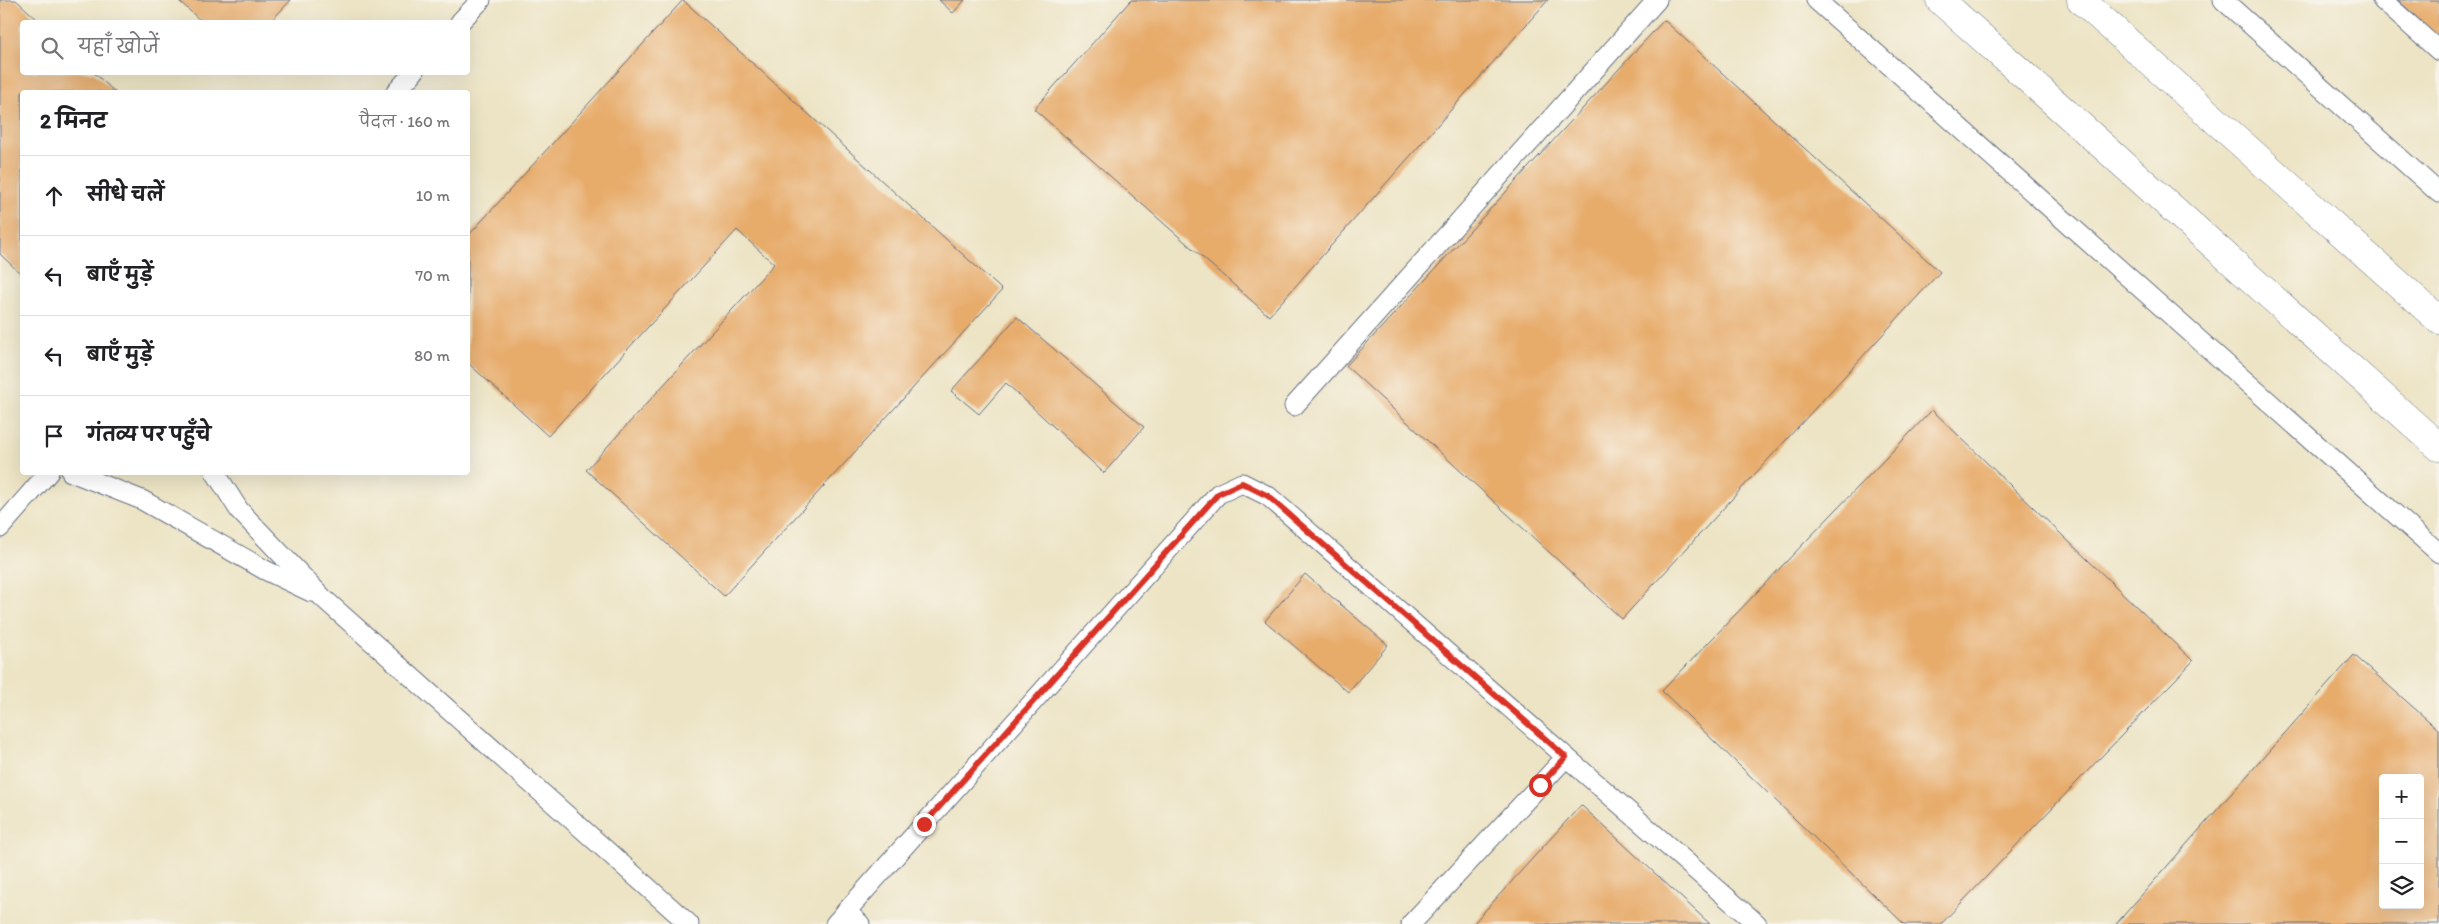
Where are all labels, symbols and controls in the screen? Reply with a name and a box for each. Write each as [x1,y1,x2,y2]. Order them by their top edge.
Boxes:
search box [20,20,470,75]
icon: search [38,34,66,62]
text: यहाँ खोजें [78,35,159,58]
text: 2 मिनट [40,108,107,133]
text: पैदल · 160 m [359,112,450,131]
icon: ahead [40,182,68,210]
text: सीधे चलें [87,183,164,206]
text: 10 m [416,186,450,205]
icon: left [40,262,68,290]
text: बाएँ मुड़ें [87,263,153,286]
text: 70 m [415,266,450,285]
icon: left [40,342,68,370]
text: बाएँ मुड़ें [87,343,153,366]
text: 80 m [414,346,450,365]
icon: arrive [40,422,68,450]
text: गंतव्य पर पहुँचे [87,423,211,446]
route start [1529,774,1552,797]
map controls [2379,774,2424,909]
button: + [2379,774,2424,819]
route end [913,813,936,836]
button: − [2379,819,2424,864]
button: layers [2379,864,2424,909]

